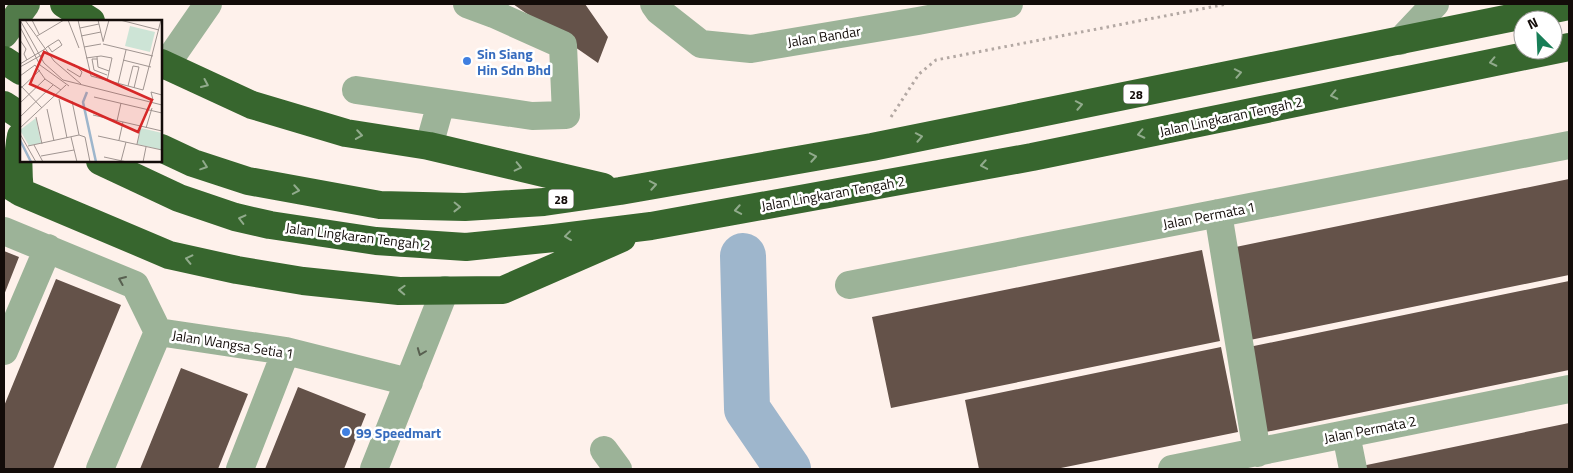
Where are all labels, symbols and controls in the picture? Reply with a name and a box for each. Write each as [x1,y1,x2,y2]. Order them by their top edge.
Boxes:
north arrow [1513,10,1563,60]
text: N [1524,11,1541,34]
inset map [20,20,162,162]
street label: Jalan Bandar [786,20,863,52]
place label: Sin Siang Hin Sdn Bhd [477,43,551,80]
marker: Sin Siang Hin Sdn Bhd [461,55,473,67]
one-way arrow [1489,57,1498,67]
one-way arrow [1234,68,1242,79]
one-way arrow [200,77,209,88]
road number: 28 [1124,85,1148,104]
one-way arrow [1330,89,1338,100]
street label: Jalan Lingkaran Tengah 2 [1157,91,1305,141]
one-way arrow [1074,100,1083,111]
one-way arrow [1136,129,1145,139]
one-way arrow [355,130,363,140]
one-way arrow [915,132,924,143]
one-way arrow [809,152,817,163]
one-way arrow [980,160,989,170]
one-way arrow [199,161,208,171]
one-way arrow [514,161,523,172]
street label: Jalan Lingkaran Tengah 2 [759,170,907,216]
one-way arrow [649,181,657,191]
one-way arrow [291,185,300,195]
road number: 28 [548,190,574,208]
street label: Jalan Permata 1 [1161,196,1257,234]
one-way arrow [454,202,461,212]
one-way arrow [734,205,743,215]
one-way arrow [237,214,246,225]
street label: Jalan Lingkaran Tengah 2 [284,217,432,255]
one-way arrow [563,230,571,241]
one-way arrow [185,254,194,265]
one-way arrow [118,275,127,286]
one-way arrow [397,285,405,296]
street label: Jalan Wangsa Setia 1 [171,324,295,364]
one-way arrow [417,347,427,356]
street label: Jalan Permata 2 [1322,410,1418,448]
place label: 99 Speedmart [356,422,441,443]
marker: 99 Speedmart [340,426,352,438]

